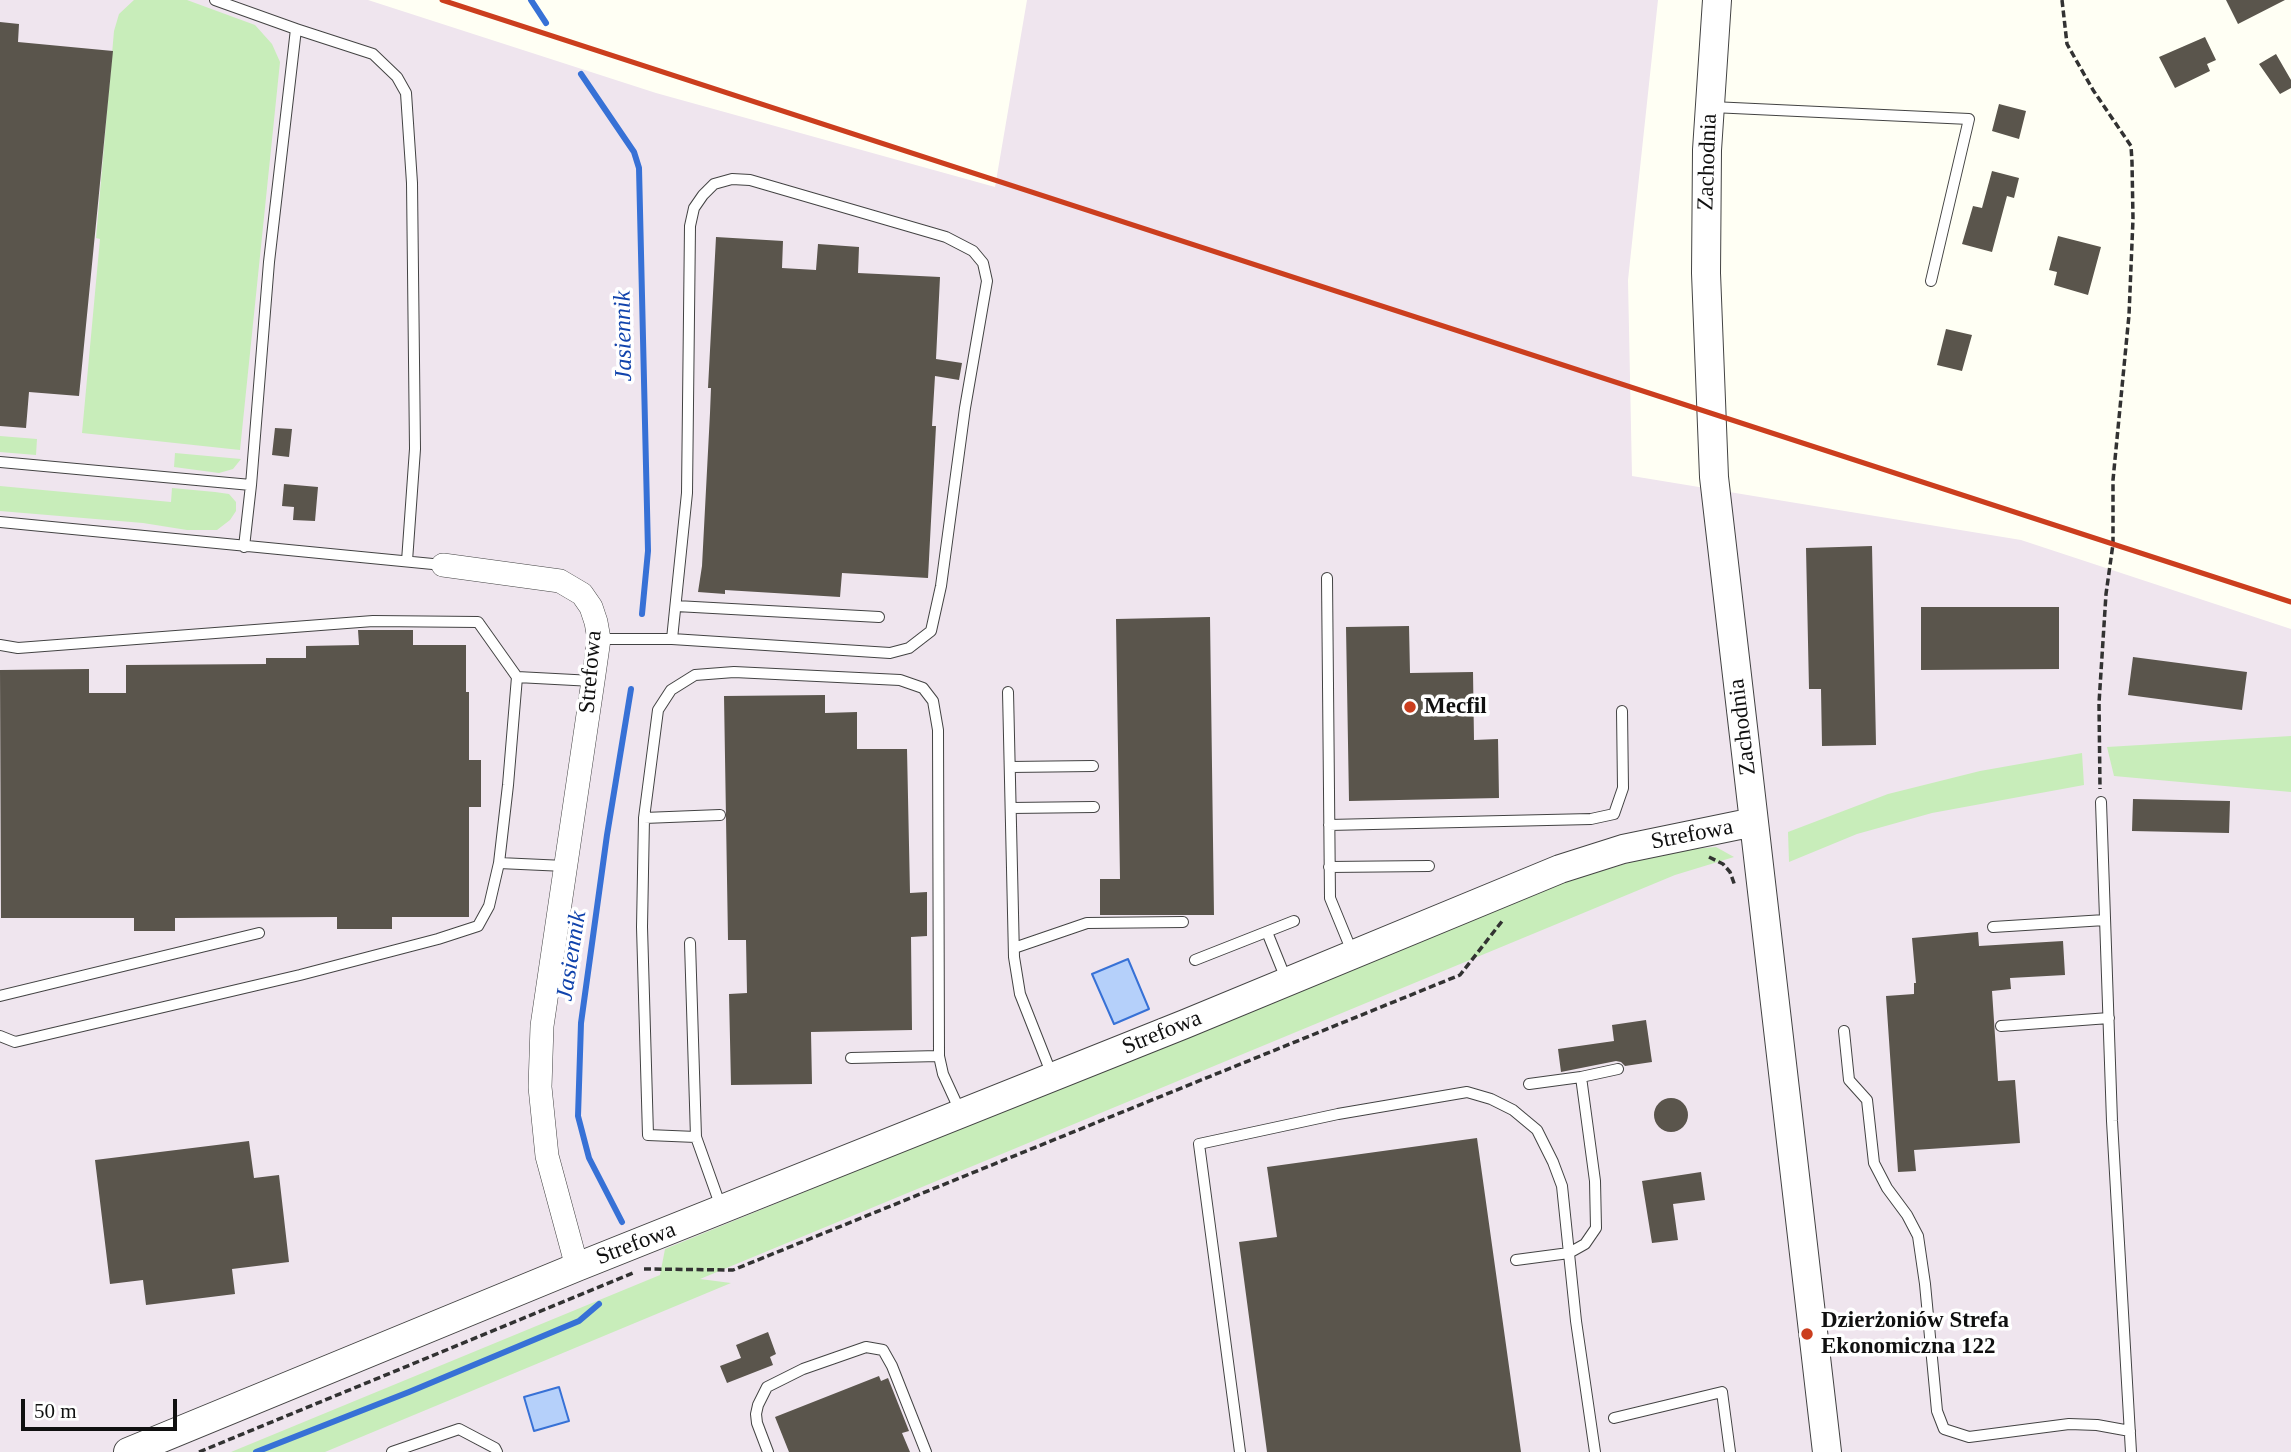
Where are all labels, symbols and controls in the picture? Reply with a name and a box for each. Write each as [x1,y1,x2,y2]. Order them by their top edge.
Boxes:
street label: Zachodnia [1693,113,1723,211]
water label: Jasiennik [609,290,639,382]
street label: Strefowa [574,629,608,715]
street label: Zachodnia [1723,677,1763,777]
place label: Mecfil [1424,693,1487,721]
marker: Mecfil [1402,699,1418,715]
street label: Strefowa [1649,814,1735,856]
water label: Jasiennik [551,909,593,1003]
street label: Strefowa [1118,1005,1206,1061]
street label: Strefowa [592,1216,680,1272]
place label: Dzierżoniów Strefa Ekonomiczna 122 [1821,1307,2009,1361]
marker: Dzierżoniów Strefa Ekonomiczna 122 [1799,1326,1815,1342]
scale bar [24,1386,180,1430]
text: 50 m [34,1399,77,1423]

